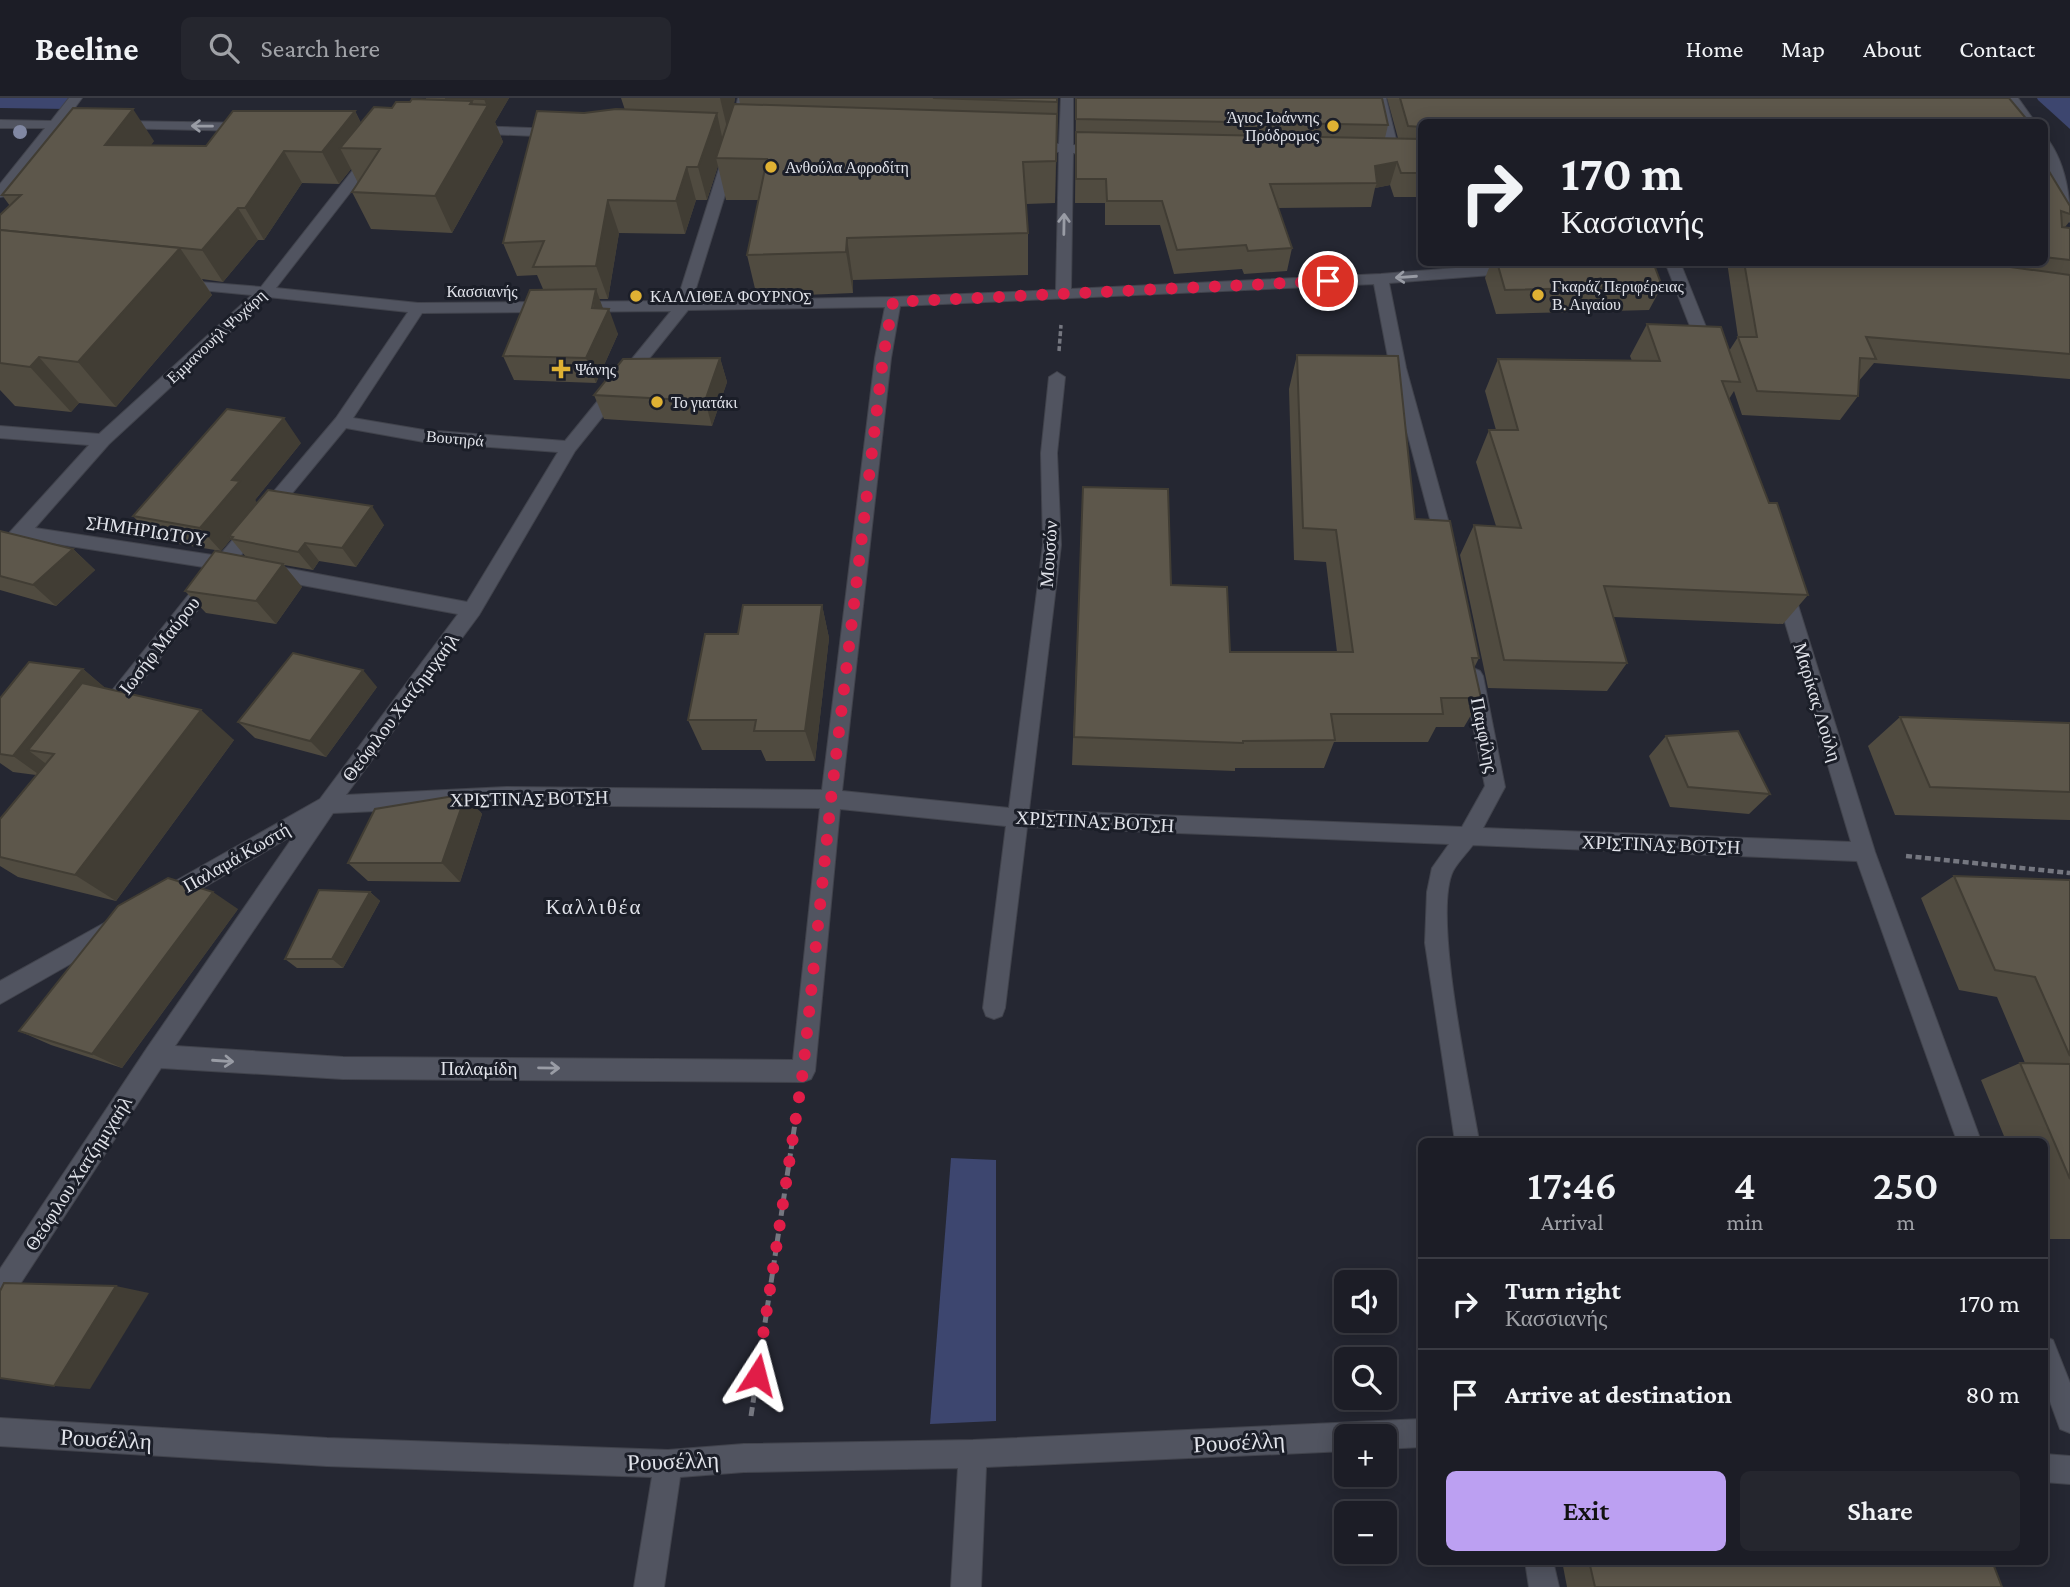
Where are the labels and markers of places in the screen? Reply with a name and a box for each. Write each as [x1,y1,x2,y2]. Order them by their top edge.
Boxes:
place label: Άγιος Ιωάννης Πρόδρομος [1226,109,1320,145]
marker: Άγιος Ιωάννης Πρόδρομος [1325,118,1341,134]
marker: Ανθούλα Αφροδίτη [763,159,779,175]
place label: Ανθούλα Αφροδίτη [785,159,909,177]
pin [1298,251,1358,311]
place label: Γκαράζ Περιφέρειας Β. Αιγαίου [1552,278,1684,314]
marker: Γκαράζ Περιφέρειας Β. Αιγαίου [1530,287,1546,303]
marker: ΚΑΛΛΙΘΕΑ ΦΟΥΡΝΟΣ [628,288,644,304]
place label: ΚΑΛΛΙΘΕΑ ΦΟΥΡΝΟΣ [650,288,812,305]
marker: Ψάνης [553,361,569,377]
place label: Ψάνης [575,361,617,379]
marker: Το γιατάκι [649,394,665,410]
place label: Το γιατάκι [671,394,738,412]

